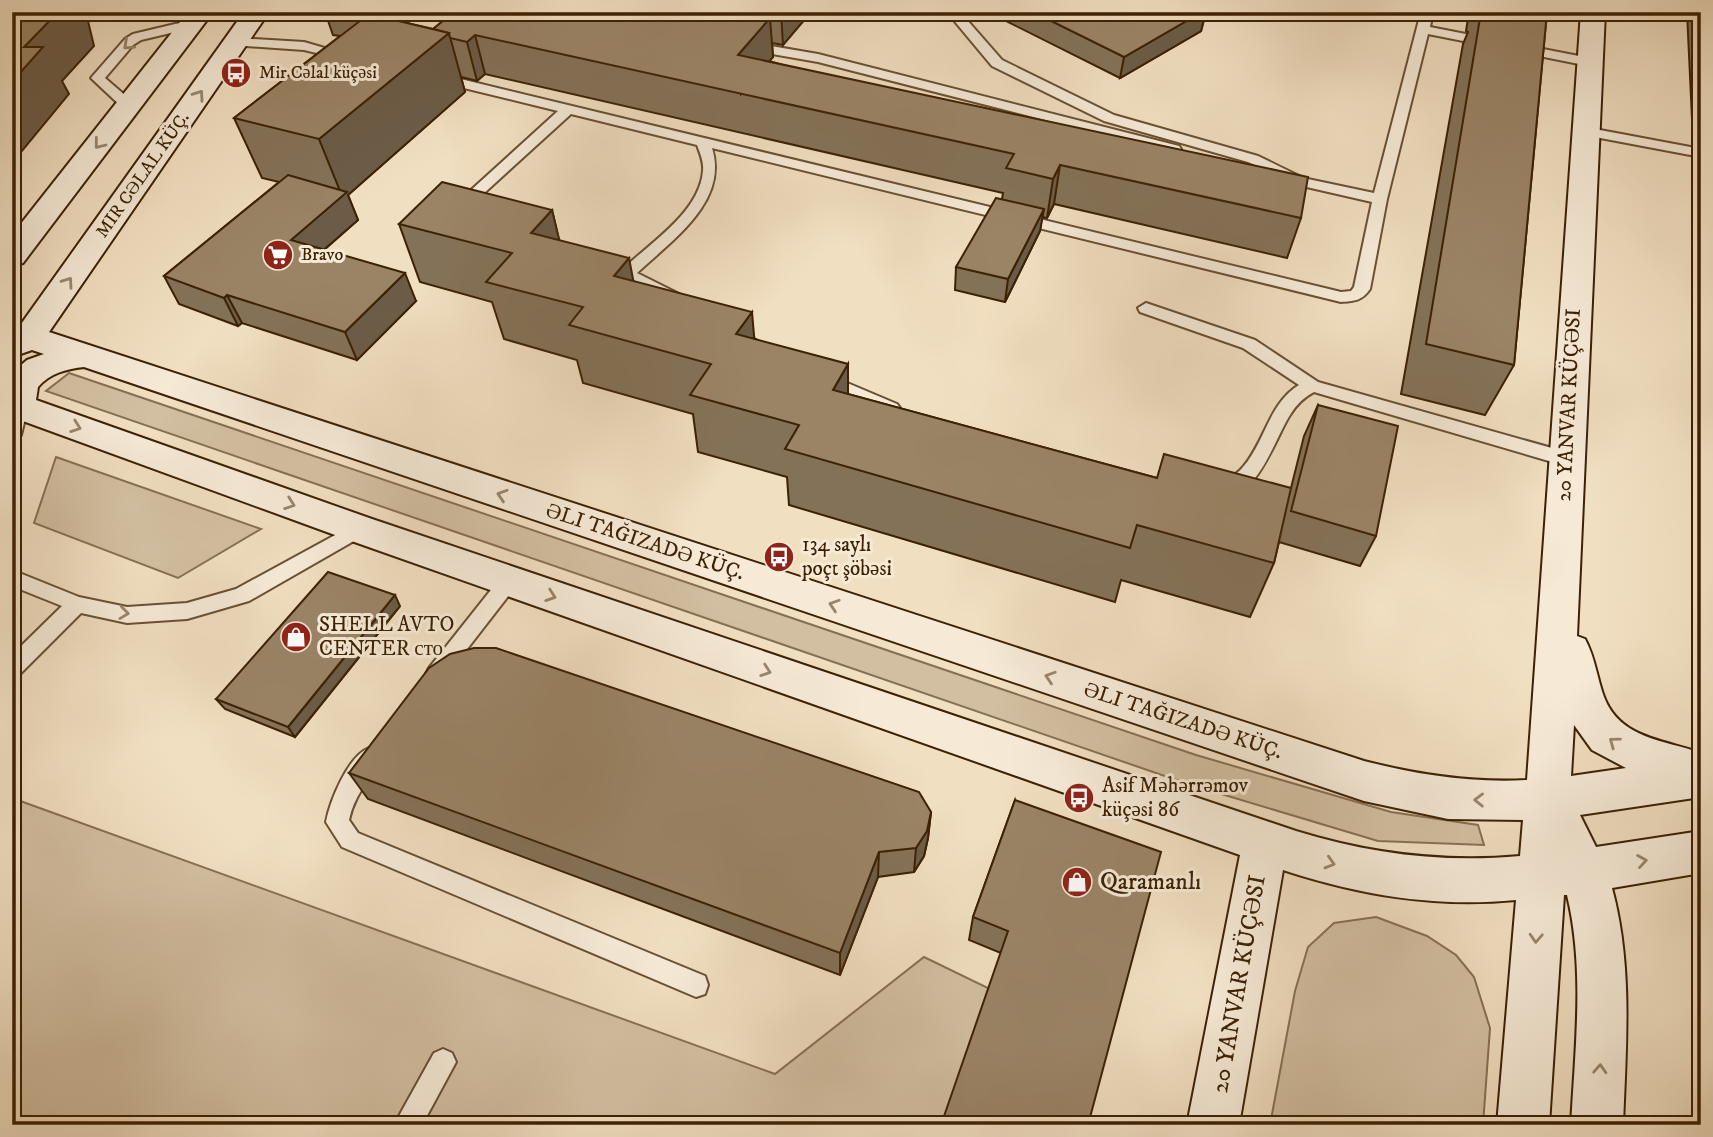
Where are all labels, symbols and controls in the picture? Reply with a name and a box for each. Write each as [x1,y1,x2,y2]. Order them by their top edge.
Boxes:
one-way arrow [123,37,136,49]
bus stop icon: Mir Cəlal küçəsi [219,56,253,90]
place label: Mir Cəlal küçəsi [259,62,377,84]
one-way arrow [191,90,203,103]
street label: MIR CƏLAL KÜÇ. [91,108,195,242]
one-way arrow [95,136,108,149]
supermarket icon: Bravo [261,238,295,272]
place label: Bravo [301,244,343,266]
one-way arrow [60,277,72,290]
street label: 20 YANVAR KÜÇƏSI [1550,308,1587,502]
one-way arrow [70,419,82,433]
one-way arrow [497,488,509,503]
one-way arrow [284,496,296,510]
street label: ƏLI TAĞIZADƏ KÜÇ. [542,497,748,586]
place label: 134 saylı poçt şöbəsi [801,532,892,582]
bus stop icon: 134 saylı poçt şöbəsi [762,540,796,574]
one-way arrow [545,588,557,602]
one-way arrow [829,599,841,613]
one-way arrow [118,605,130,620]
place label: SHELL AVTO CENTER сто [319,612,455,662]
shop icon: SHELL AVTO CENTER сто [279,620,313,654]
one-way arrow [760,663,772,677]
one-way arrow [1044,671,1057,685]
street label: ƏLI TAĞIZADƏ KÜÇ. [1080,676,1286,765]
one-way arrow [1609,738,1622,750]
place label: Asif Məhərrəmov küçəsi 86 [1102,773,1249,823]
bus stop icon: Asif Məhərrəmov küçəsi 86 [1062,781,1096,815]
one-way arrow [1474,793,1485,808]
one-way arrow [1636,854,1648,869]
one-way arrow [1324,855,1336,869]
shop icon: Qaramanlı [1060,865,1094,899]
place label: Qaramanlı [1100,867,1201,897]
street label: 20 YANVAR KÜÇƏSI [1205,873,1273,1095]
one-way arrow [1529,933,1544,944]
one-way arrow [1592,1063,1607,1074]

